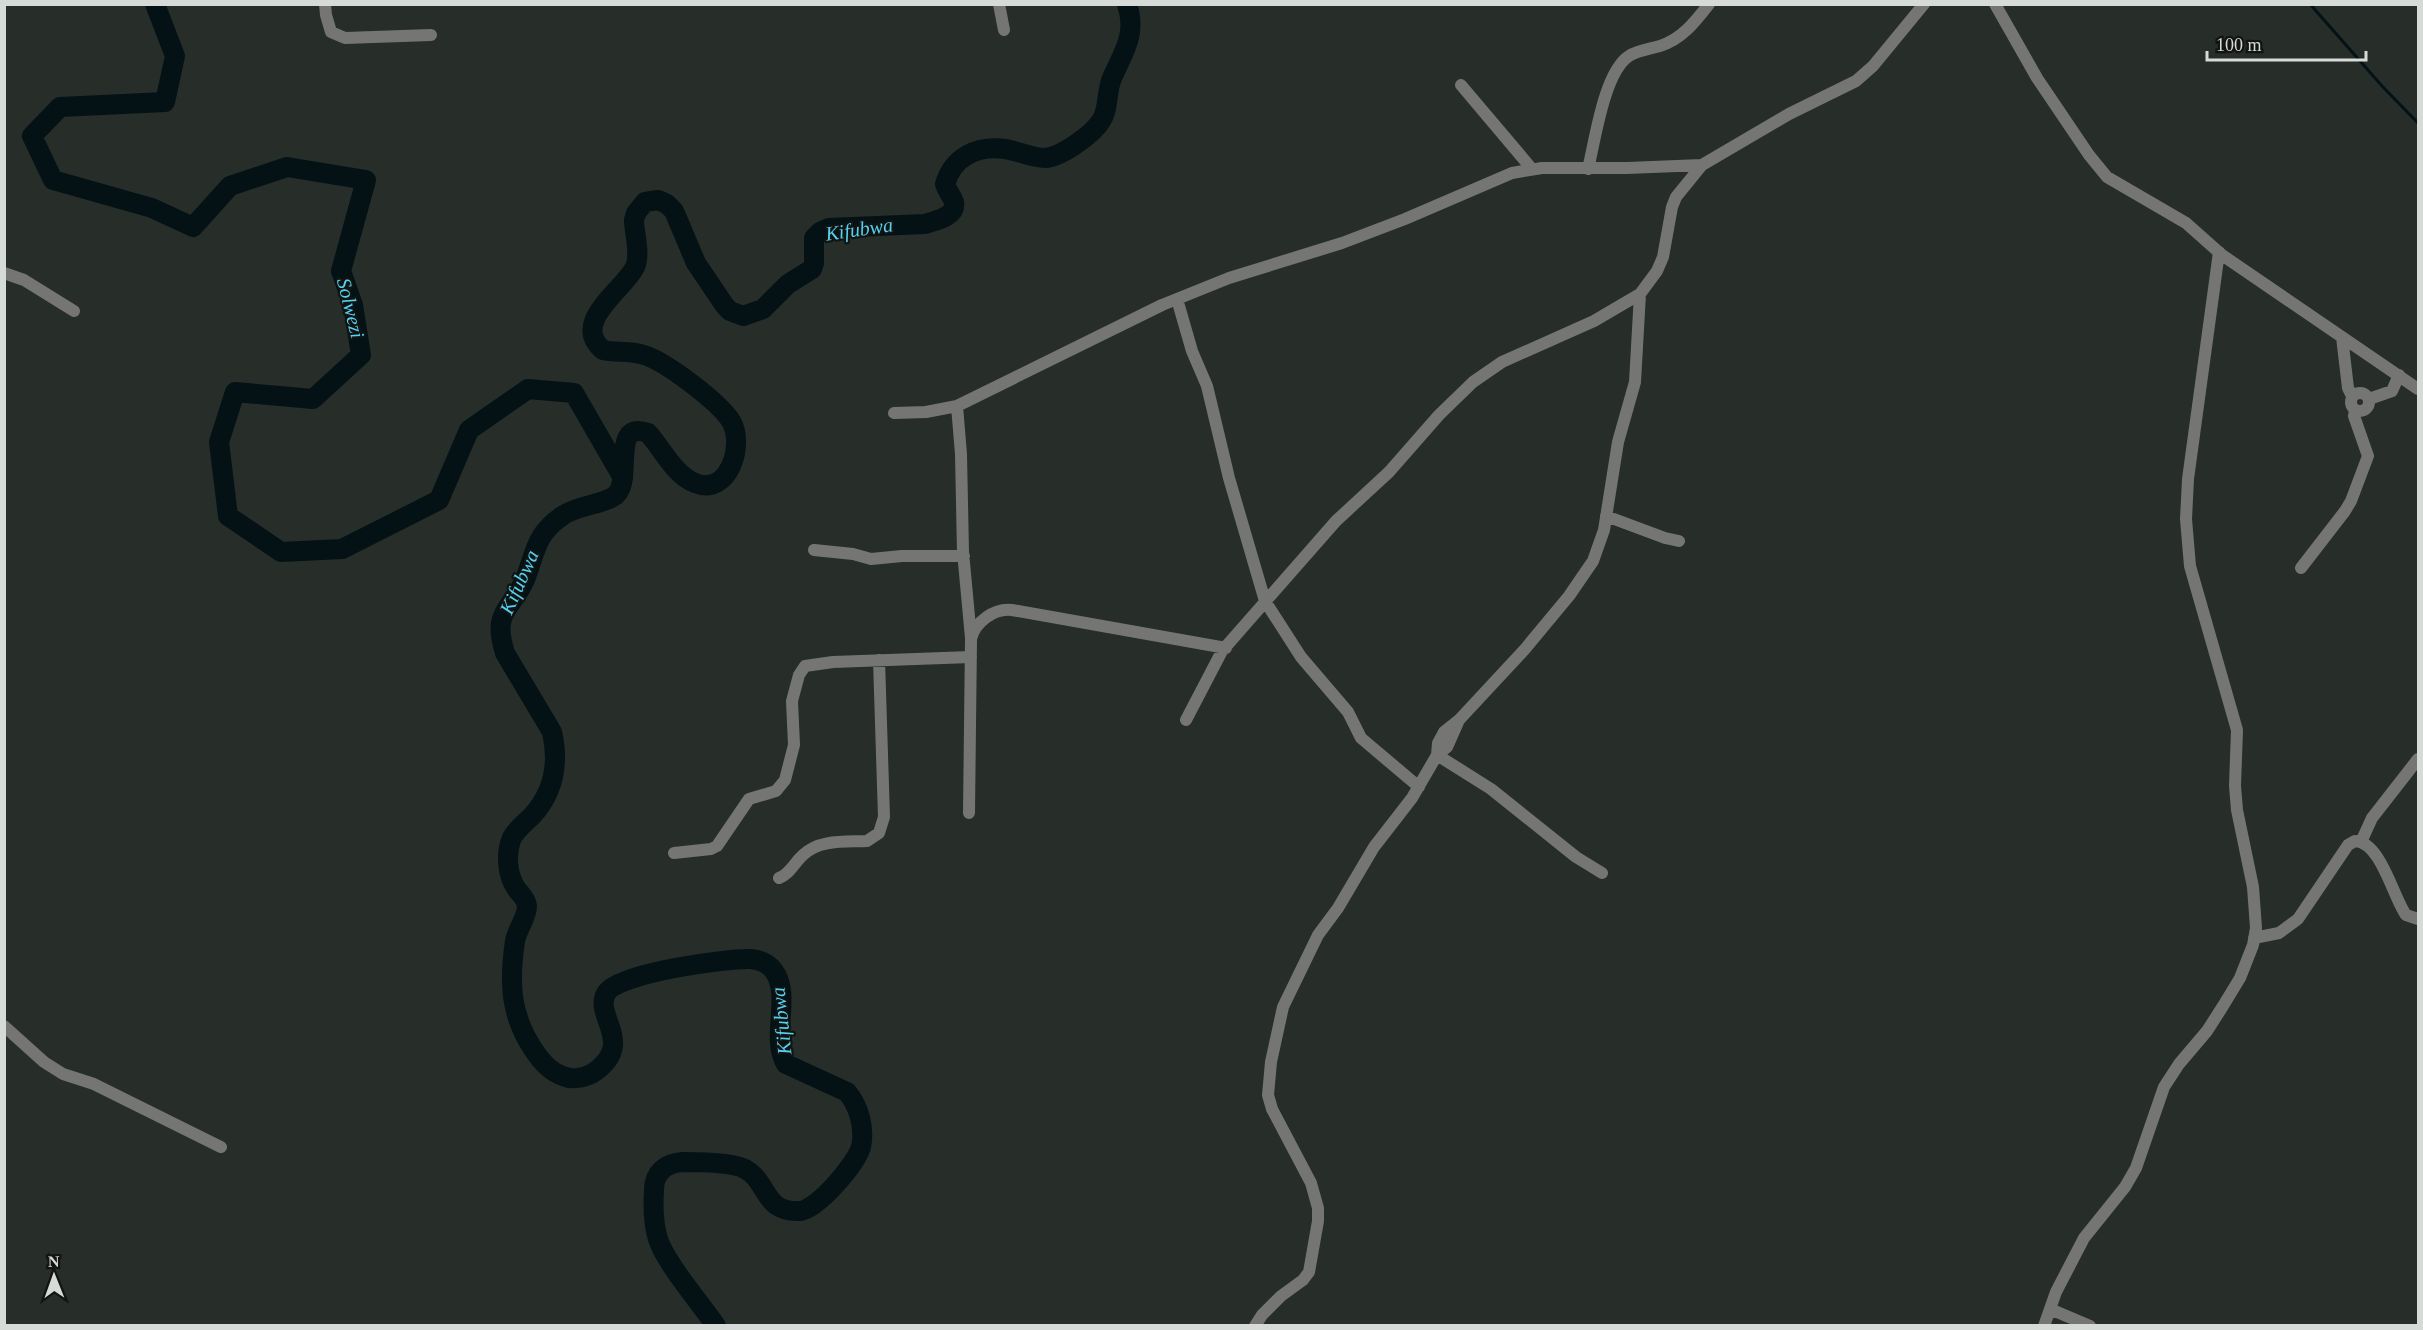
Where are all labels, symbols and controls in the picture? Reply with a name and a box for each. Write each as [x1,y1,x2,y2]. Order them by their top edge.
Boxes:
scale bar [2207,24,2366,62]
text: 100 m [2216,35,2262,55]
water label: Kifubwa [823,213,894,246]
water label: Solwezi [333,276,369,340]
water label: Kifubwa [495,547,544,619]
water label: Kifubwa [767,986,797,1057]
north arrow [24,1246,84,1306]
text: N [48,1253,60,1270]

